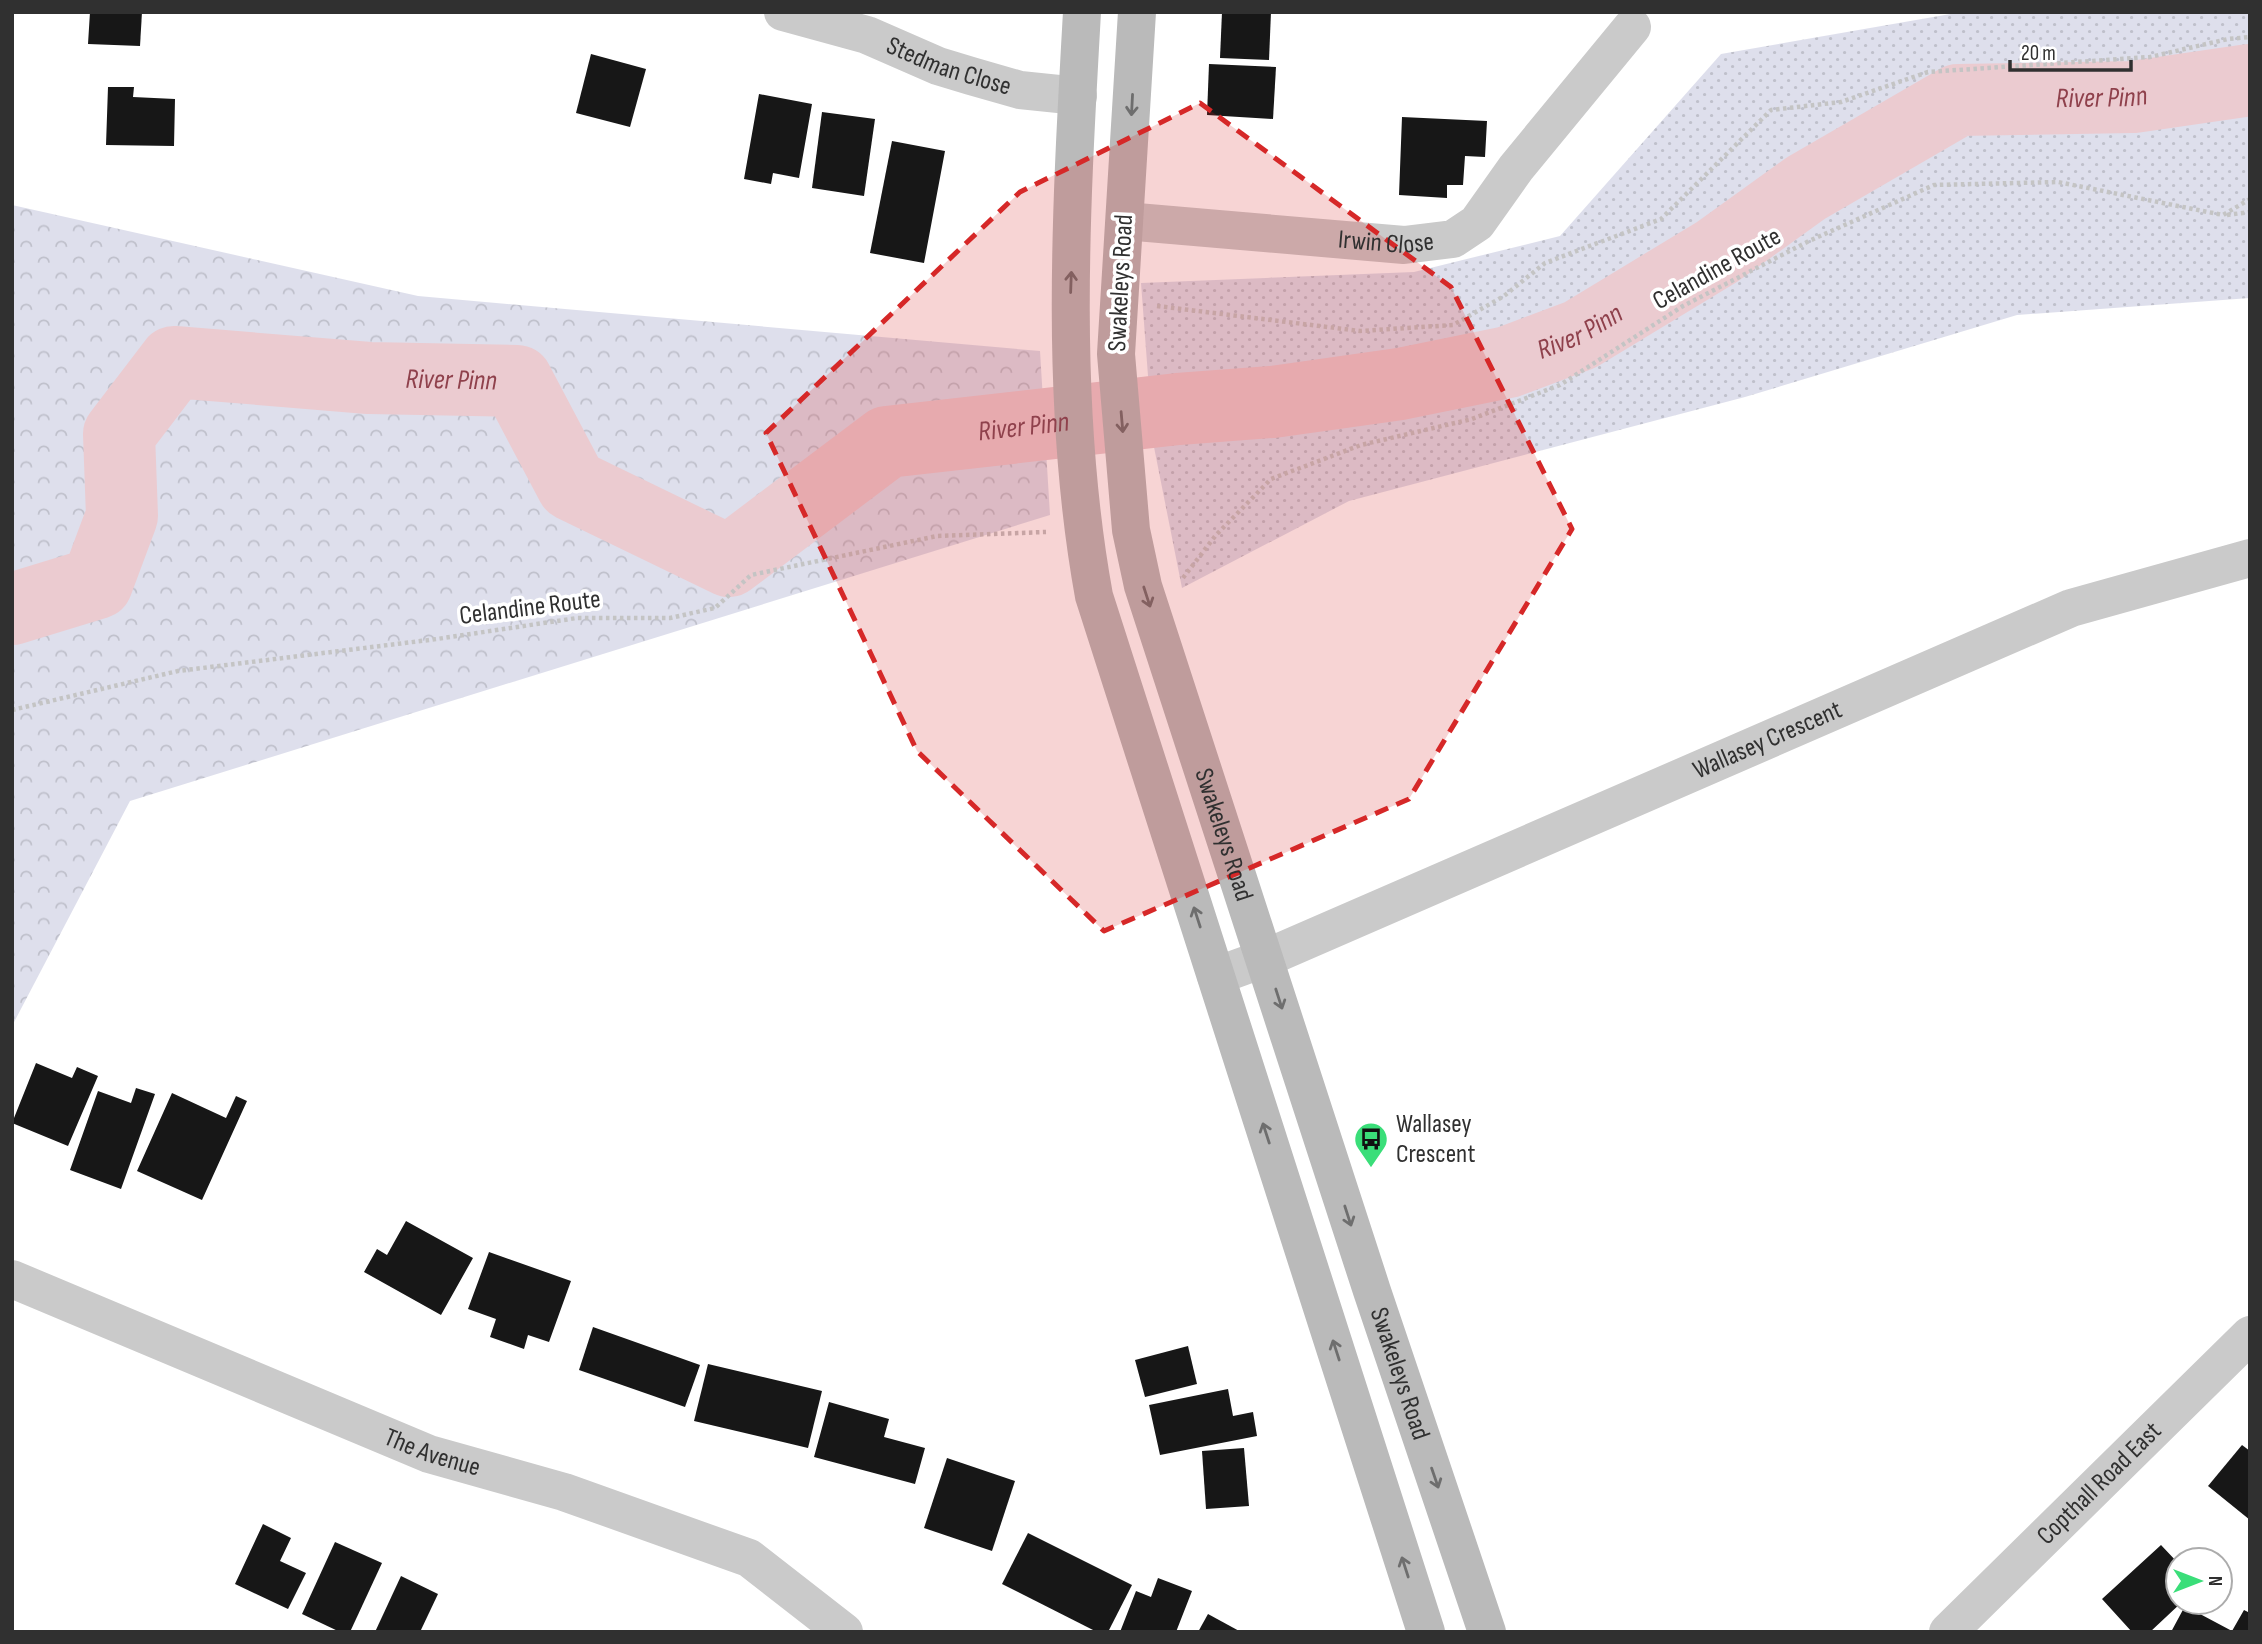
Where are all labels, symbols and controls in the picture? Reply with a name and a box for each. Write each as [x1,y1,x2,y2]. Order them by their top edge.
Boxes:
scale bar [2010,28,2131,72]
street label: Stedman Close [882,30,1015,102]
text: 20 m [2021,41,2056,66]
water label: River Pinn [2055,79,2150,115]
one-way arrow [1125,93,1138,116]
street label: Swakeleys Road [1102,214,1140,352]
street label: Celandine Route [1648,221,1786,317]
street label: Irwin Close [1337,224,1436,260]
one-way arrow [1065,271,1078,294]
water label: River Pinn [1532,297,1629,366]
water label: River Pinn [405,362,498,397]
water label: River Pinn [976,405,1071,448]
one-way arrow [1116,411,1129,433]
street label: Celandine Route [458,584,602,632]
one-way arrow [1142,585,1154,607]
street label: Wallasey Crescent [1688,694,1847,786]
street label: Swakeleys Road [1188,765,1260,905]
one-way arrow [1190,906,1203,928]
one-way arrow [1274,988,1286,1010]
place label: Wallasey Crescent [1396,1109,1475,1170]
bus stop icon: Wallasey Crescent [1352,1120,1390,1169]
one-way arrow [1259,1123,1272,1145]
one-way arrow [1342,1205,1355,1227]
street label: Swakeleys Road [1363,1304,1436,1444]
one-way arrow [1328,1339,1341,1361]
street label: Copthall Road East [2031,1415,2168,1551]
street label: The Avenue [380,1421,484,1483]
one-way arrow [1430,1467,1442,1489]
north arrow [2164,1546,2234,1616]
one-way arrow [1398,1556,1410,1578]
text: N [2203,1576,2226,1586]

